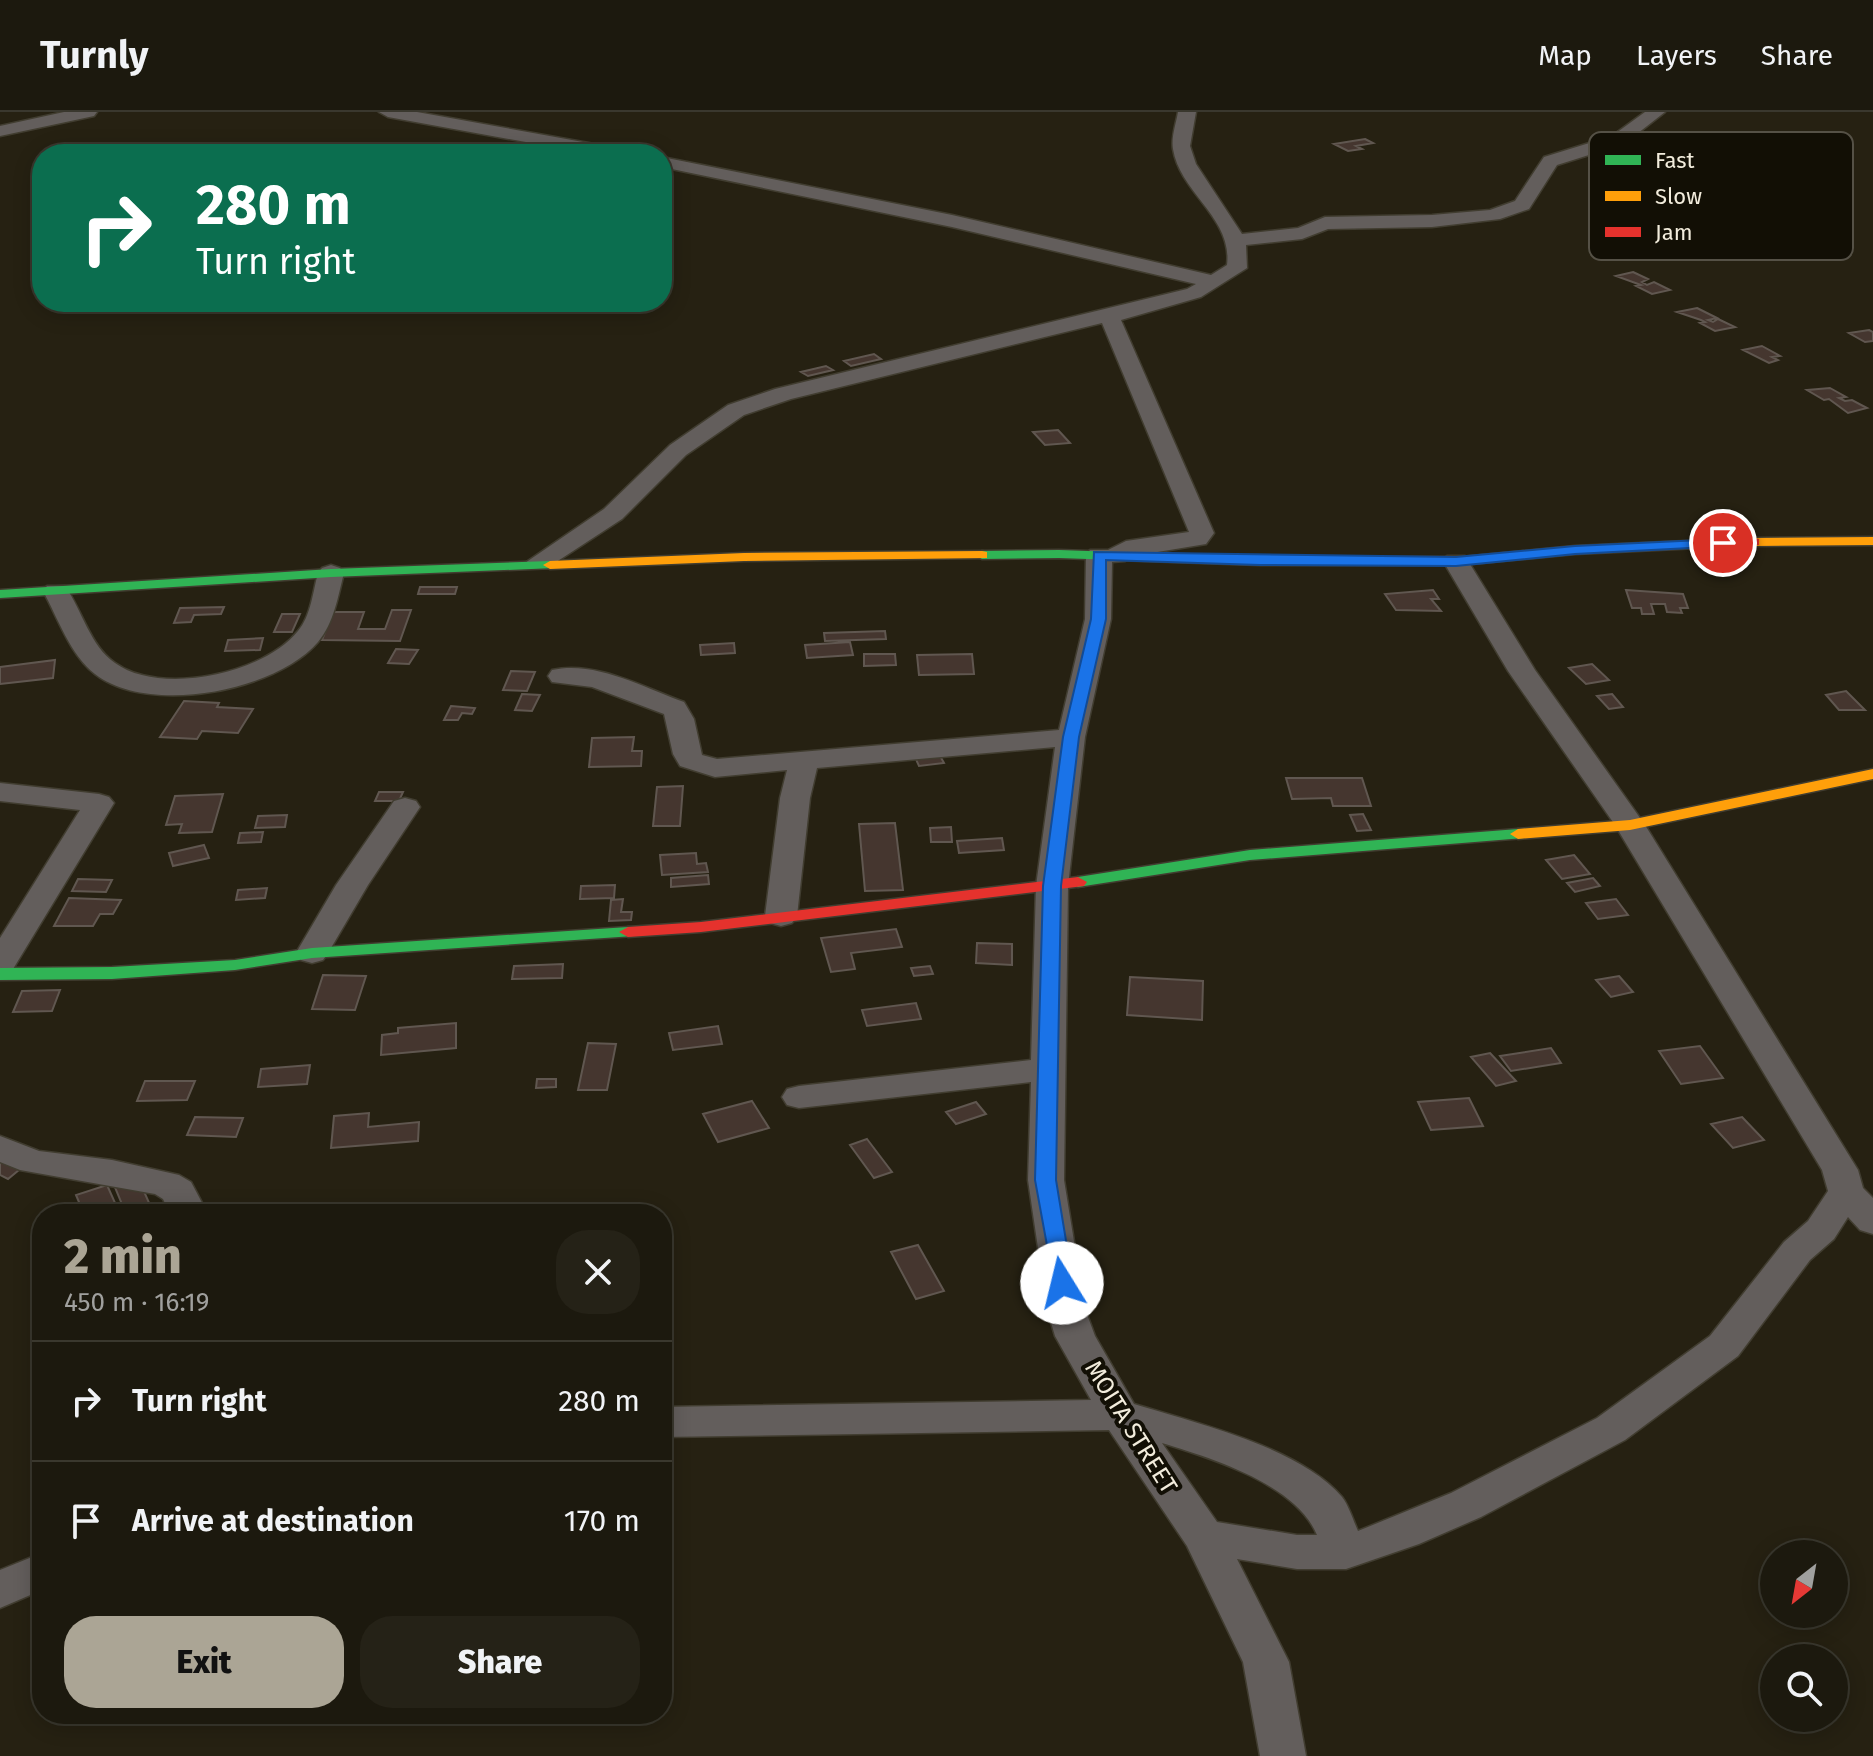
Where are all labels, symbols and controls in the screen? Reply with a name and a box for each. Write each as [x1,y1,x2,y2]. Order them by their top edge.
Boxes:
text: Turnly [40,32,149,78]
text: Map [1538,39,1592,72]
text: Layers [1636,39,1717,72]
text: Share [1761,39,1833,72]
legend [1589,132,1853,260]
text: Fast [1655,147,1695,174]
text: 280 m [196,172,351,239]
icon: right [64,176,168,280]
text: Slow [1655,183,1702,210]
text: Jam [1655,219,1693,246]
text: Turn right [196,240,356,284]
pin [1689,509,1757,577]
icon: arrive [1701,521,1745,565]
text: 2 min [64,1228,182,1286]
button: close [556,1230,640,1314]
position arrow [1020,1241,1104,1325]
text: 450 m · 16:19 [64,1287,210,1318]
street label: MOITA STREET [1079,1356,1183,1499]
icon: right [64,1379,108,1423]
text: Turn right [132,1383,267,1419]
text: 280 m [558,1383,640,1419]
icon: arrive [64,1499,108,1543]
text: Arrive at destination [132,1503,414,1539]
text: 170 m [564,1503,640,1539]
north arrow [1760,1540,1848,1628]
map controls [1760,1540,1848,1732]
button: Exit [64,1616,344,1708]
button: Share [360,1616,640,1708]
button: search [1760,1644,1848,1732]

